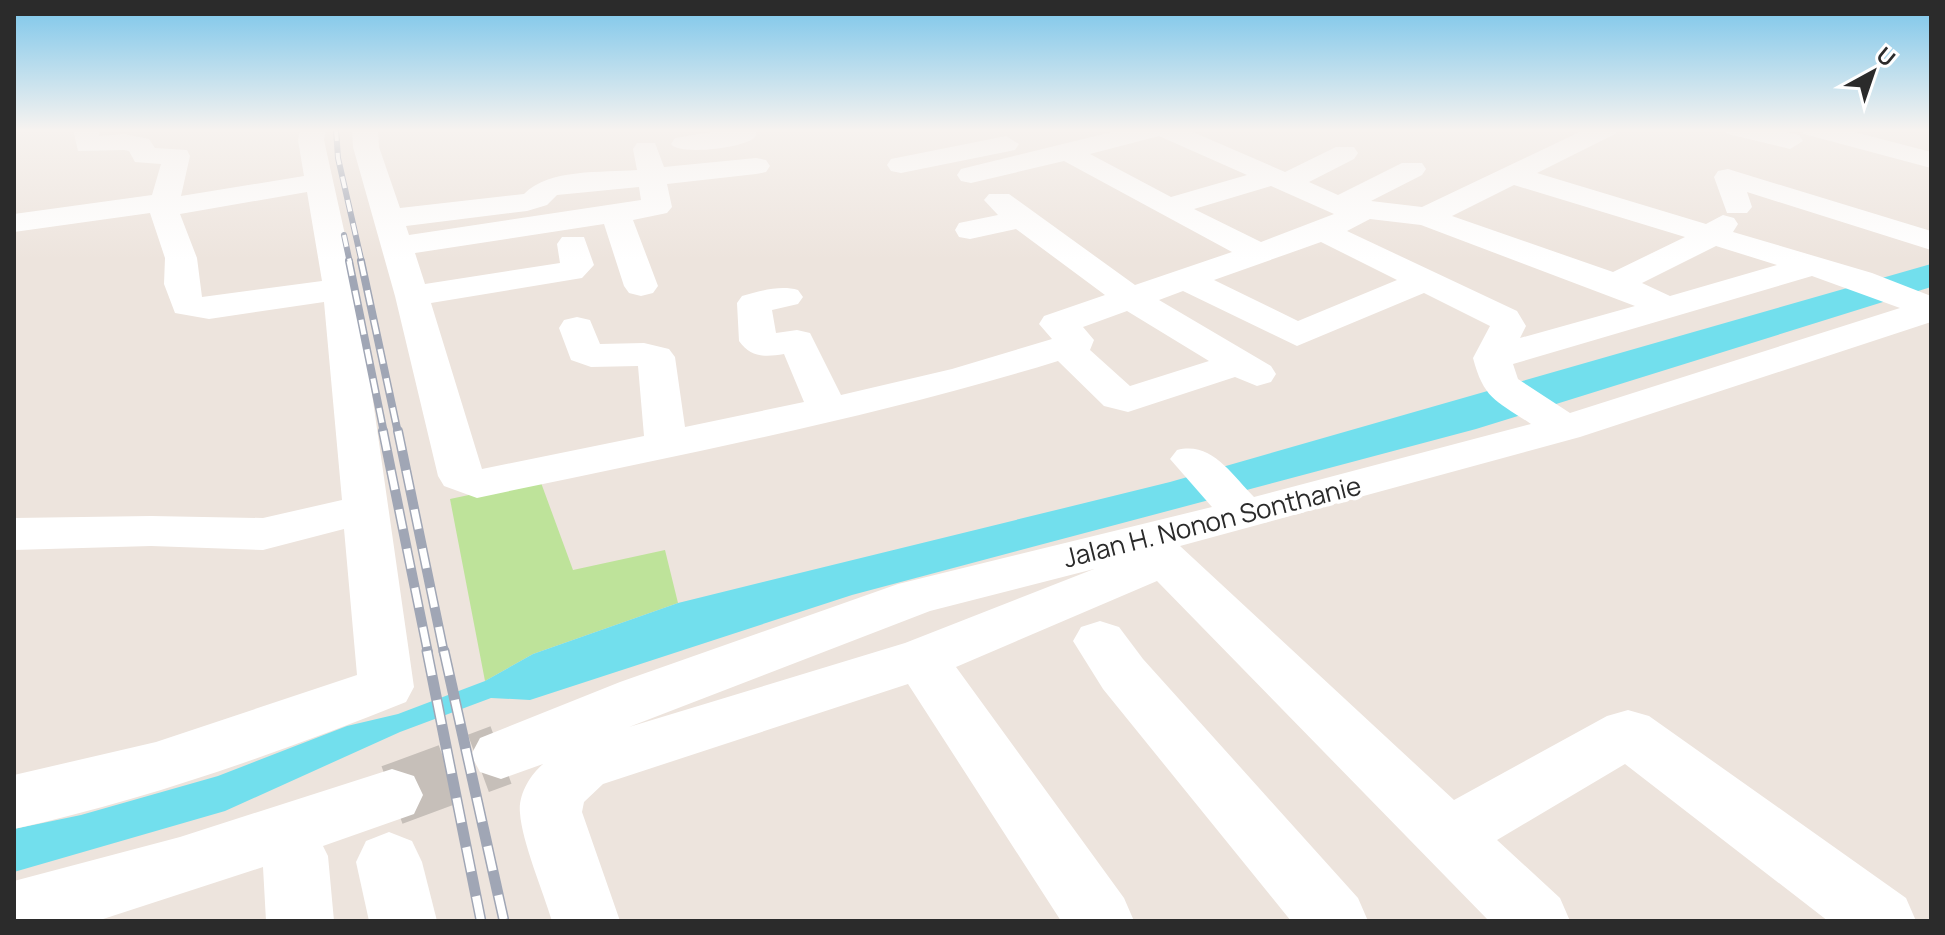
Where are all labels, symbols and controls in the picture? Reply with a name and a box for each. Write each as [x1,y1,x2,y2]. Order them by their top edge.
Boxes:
north arrow [1833,32,1913,112]
text: U [1870,40,1902,73]
street label: Jalan H. Nonon Sonthanie [1059,467,1365,575]

